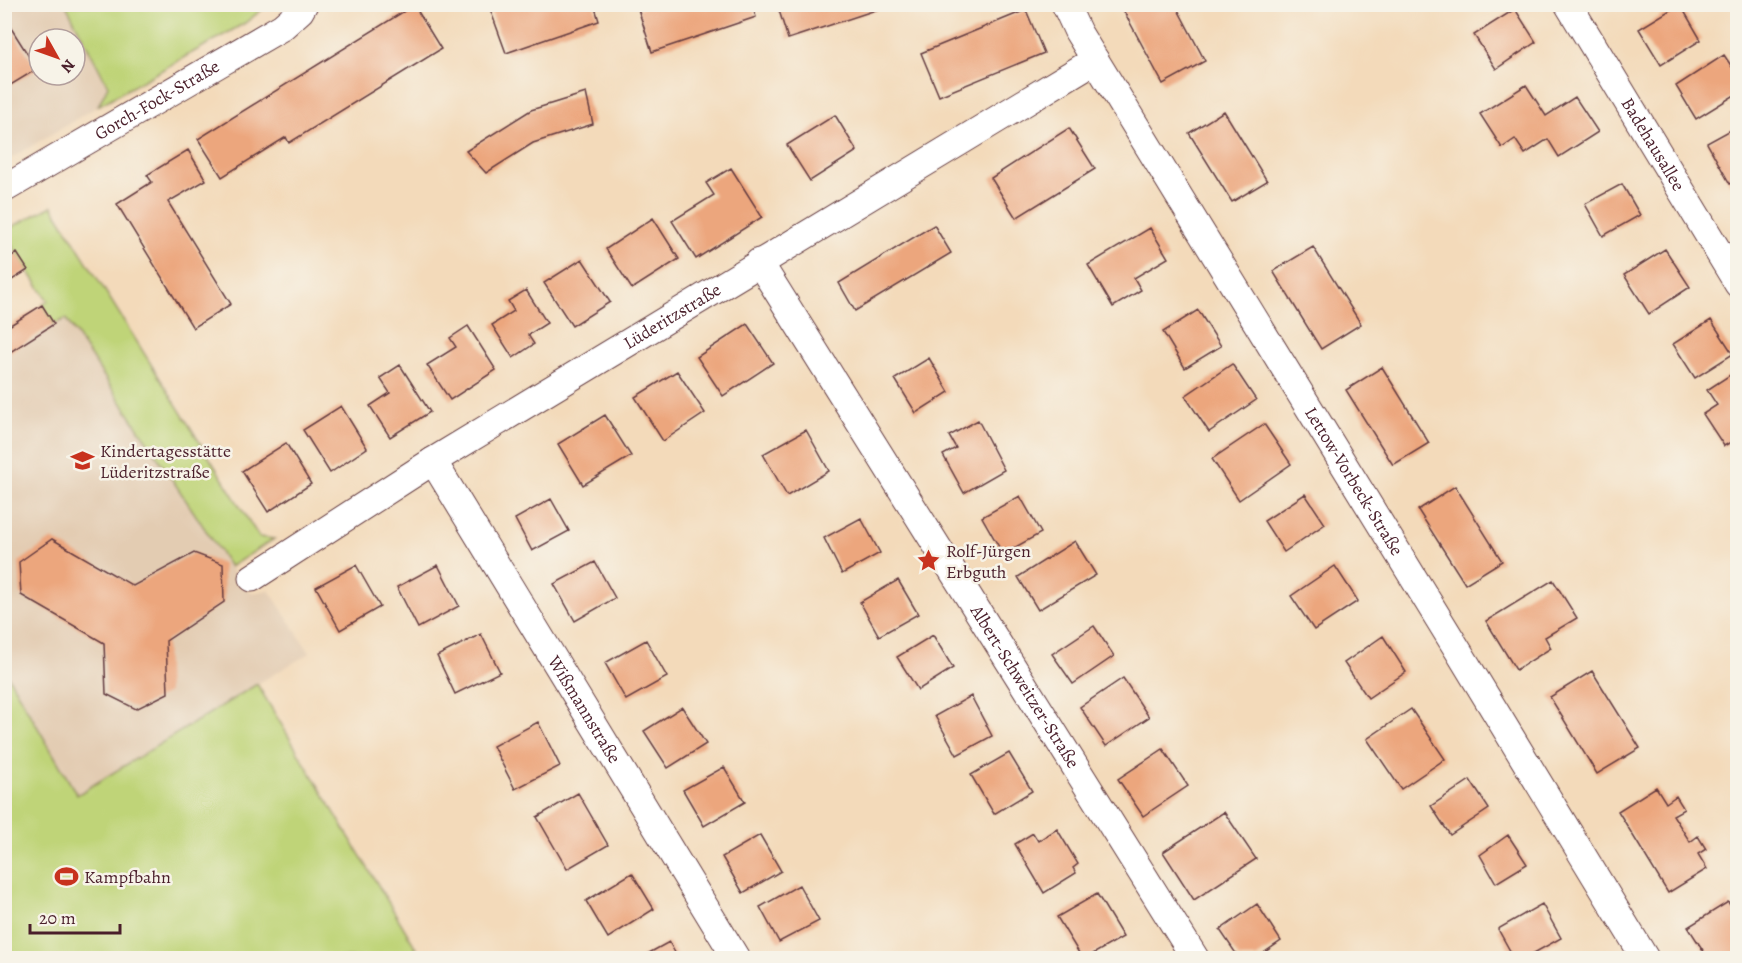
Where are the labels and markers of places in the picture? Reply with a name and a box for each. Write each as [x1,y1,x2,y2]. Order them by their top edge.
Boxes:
place label: Kindertagesstätte Lüderitzstraße [100,439,231,484]
school or university icon: Kindertagesstätte Lüderitzstraße [69,448,95,474]
place label: Rolf-Jürgen Erbguth [946,539,1031,584]
place icon: Rolf-Jürgen Erbguth [915,548,941,574]
sports icon: Kampfbahn [53,864,79,890]
place label: Kampfbahn [84,865,171,889]

